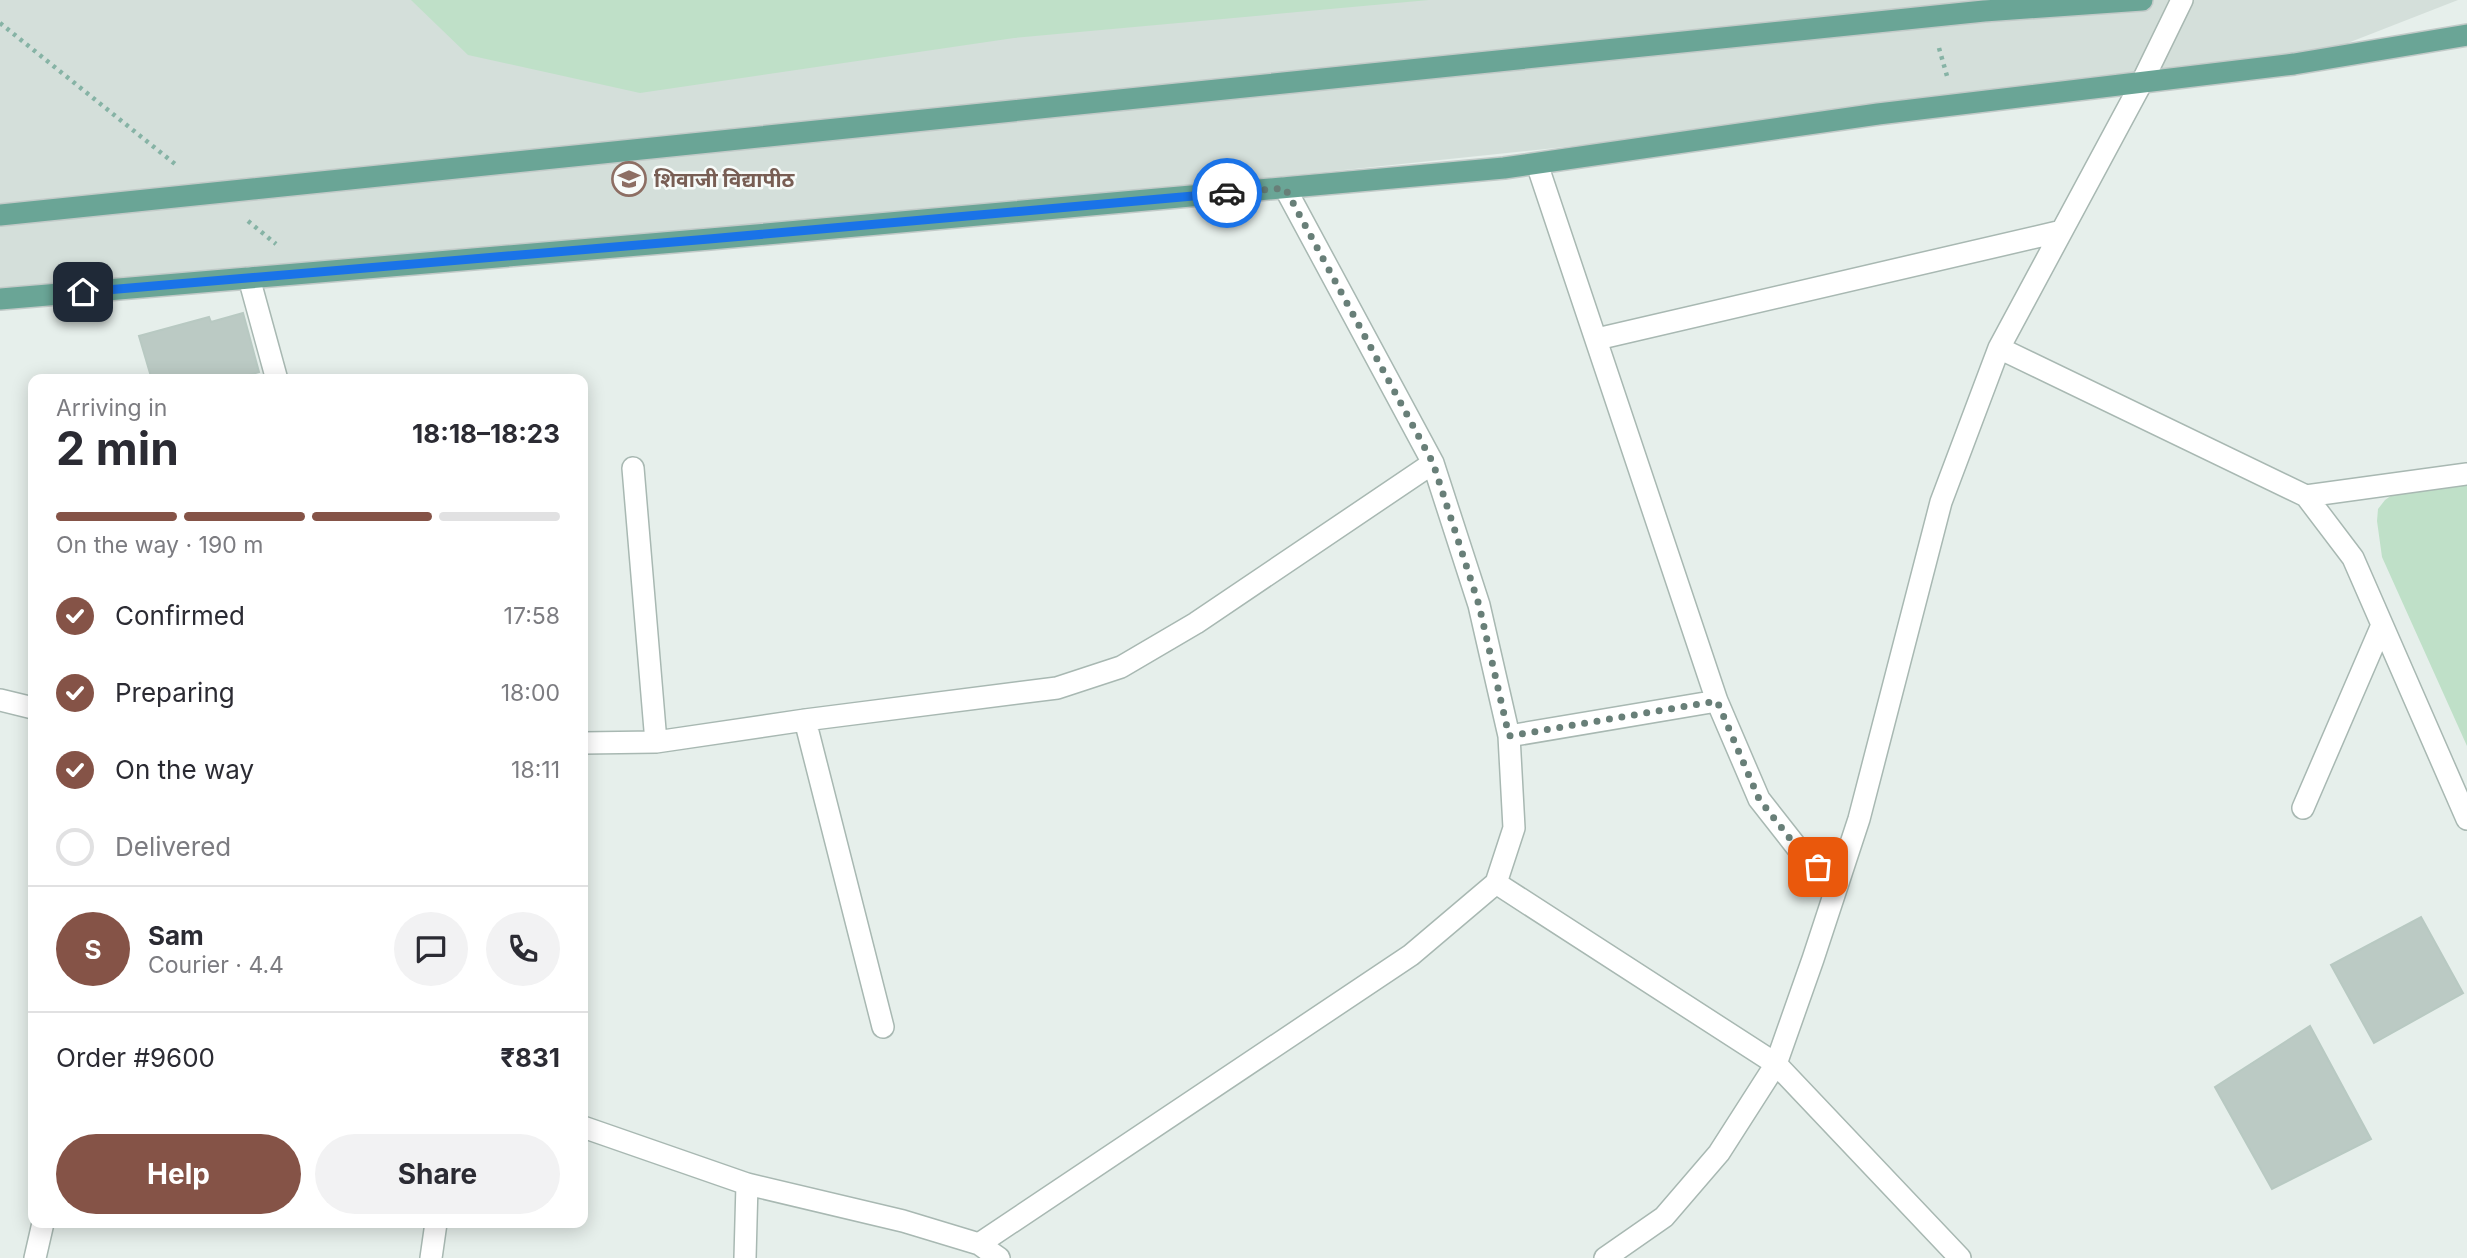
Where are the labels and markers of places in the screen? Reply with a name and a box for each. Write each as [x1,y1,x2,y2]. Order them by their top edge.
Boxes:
school or university icon: शिवाजी विद्यापीठ [610,160,648,198]
place label: शिवाजी विद्यापीठ [654,167,796,192]
pin [53,262,113,322]
pin [1788,837,1848,897]

